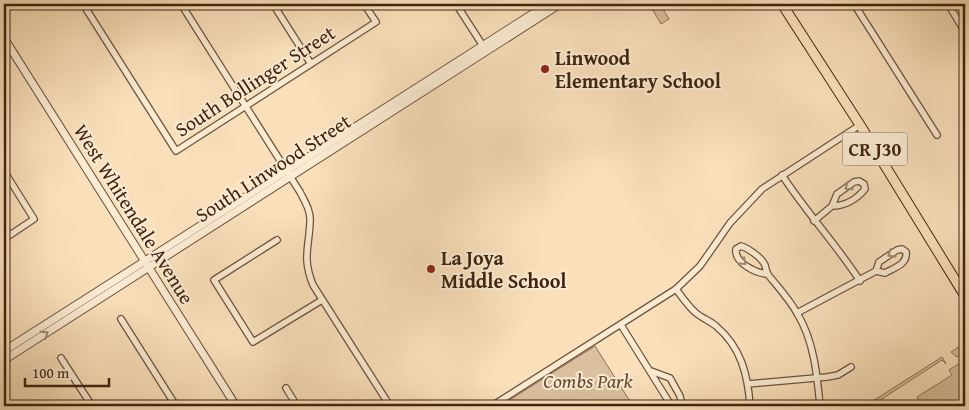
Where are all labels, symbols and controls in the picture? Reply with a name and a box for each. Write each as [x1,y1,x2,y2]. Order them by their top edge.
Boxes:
street label: South Bollinger Street [169,18,340,143]
place label: Linwood Elementary School [555,43,721,95]
marker: Linwood Elementary School [539,63,551,75]
street label: South Linwood Street [189,106,356,229]
street label: West Whitendale Avenue [67,118,202,309]
road number: CR J30 [842,132,908,166]
one-way arrow [844,181,854,190]
place label: La Joya Middle School [441,243,567,295]
one-way arrow [887,248,896,258]
one-way arrow [738,256,747,265]
marker: La Joya Middle School [425,263,437,275]
one-way arrow [39,331,48,340]
scale bar [25,355,109,387]
text: 100 m [32,362,70,383]
park label: Combs Park [543,366,634,395]

